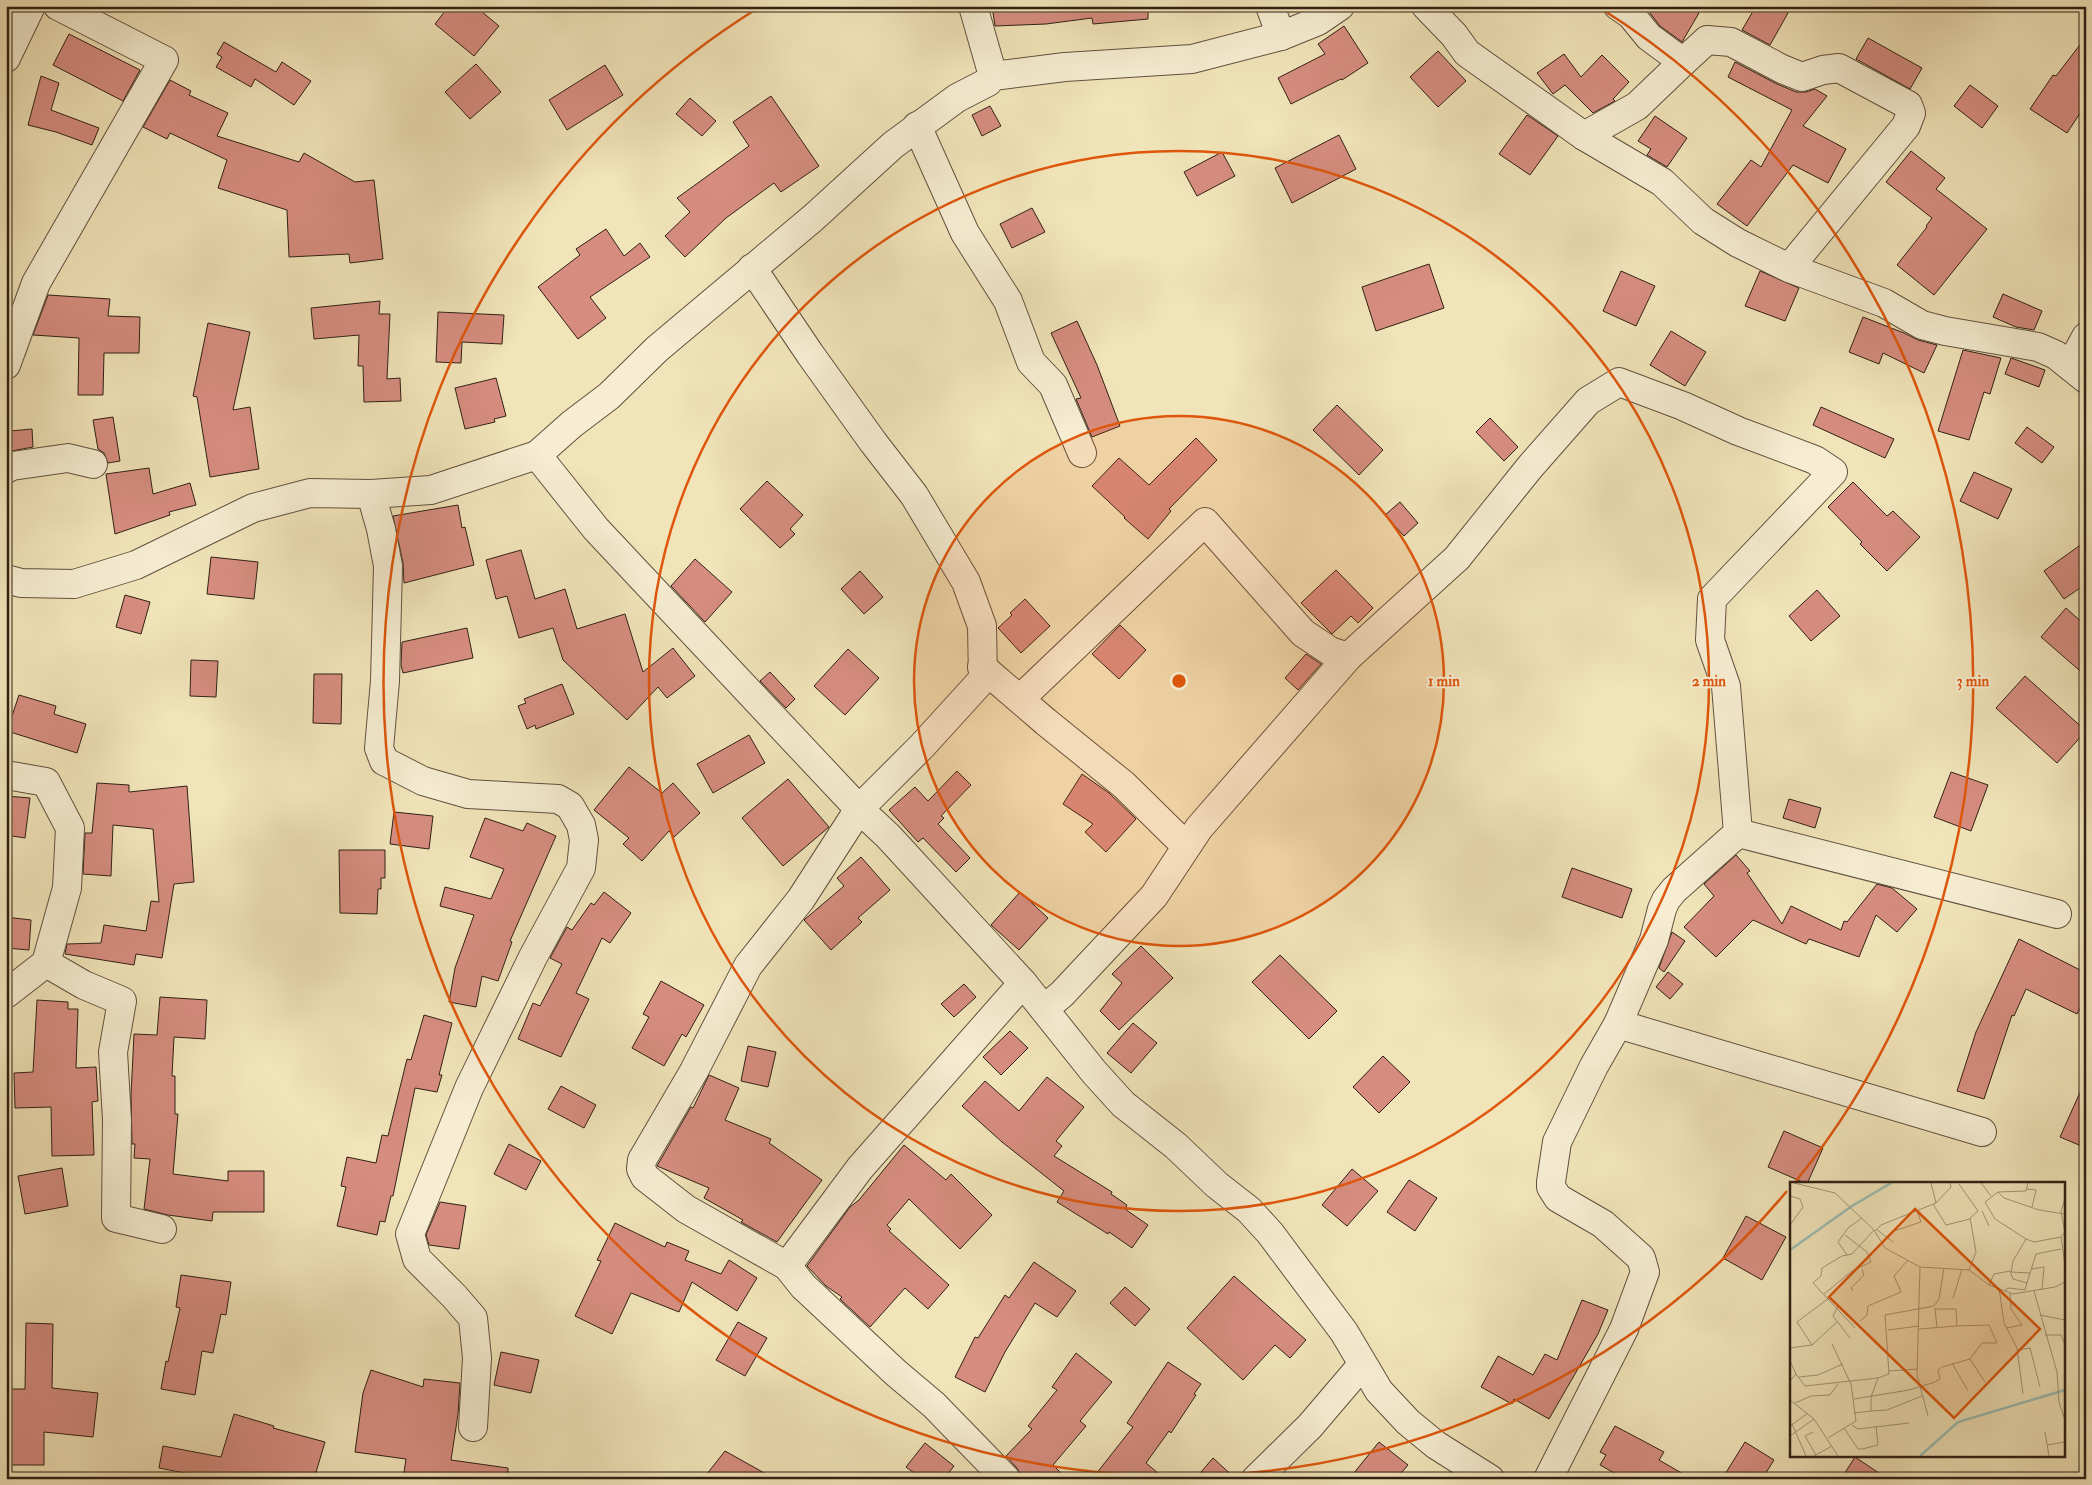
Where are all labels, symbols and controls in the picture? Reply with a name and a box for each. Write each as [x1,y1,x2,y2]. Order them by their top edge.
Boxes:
centre of rings [1170,672,1188,690]
text: 1 min [1428,672,1460,691]
text: 2 min [1692,672,1726,691]
text: 3 min [1957,672,1989,691]
inset map [1790,1182,2064,1458]

